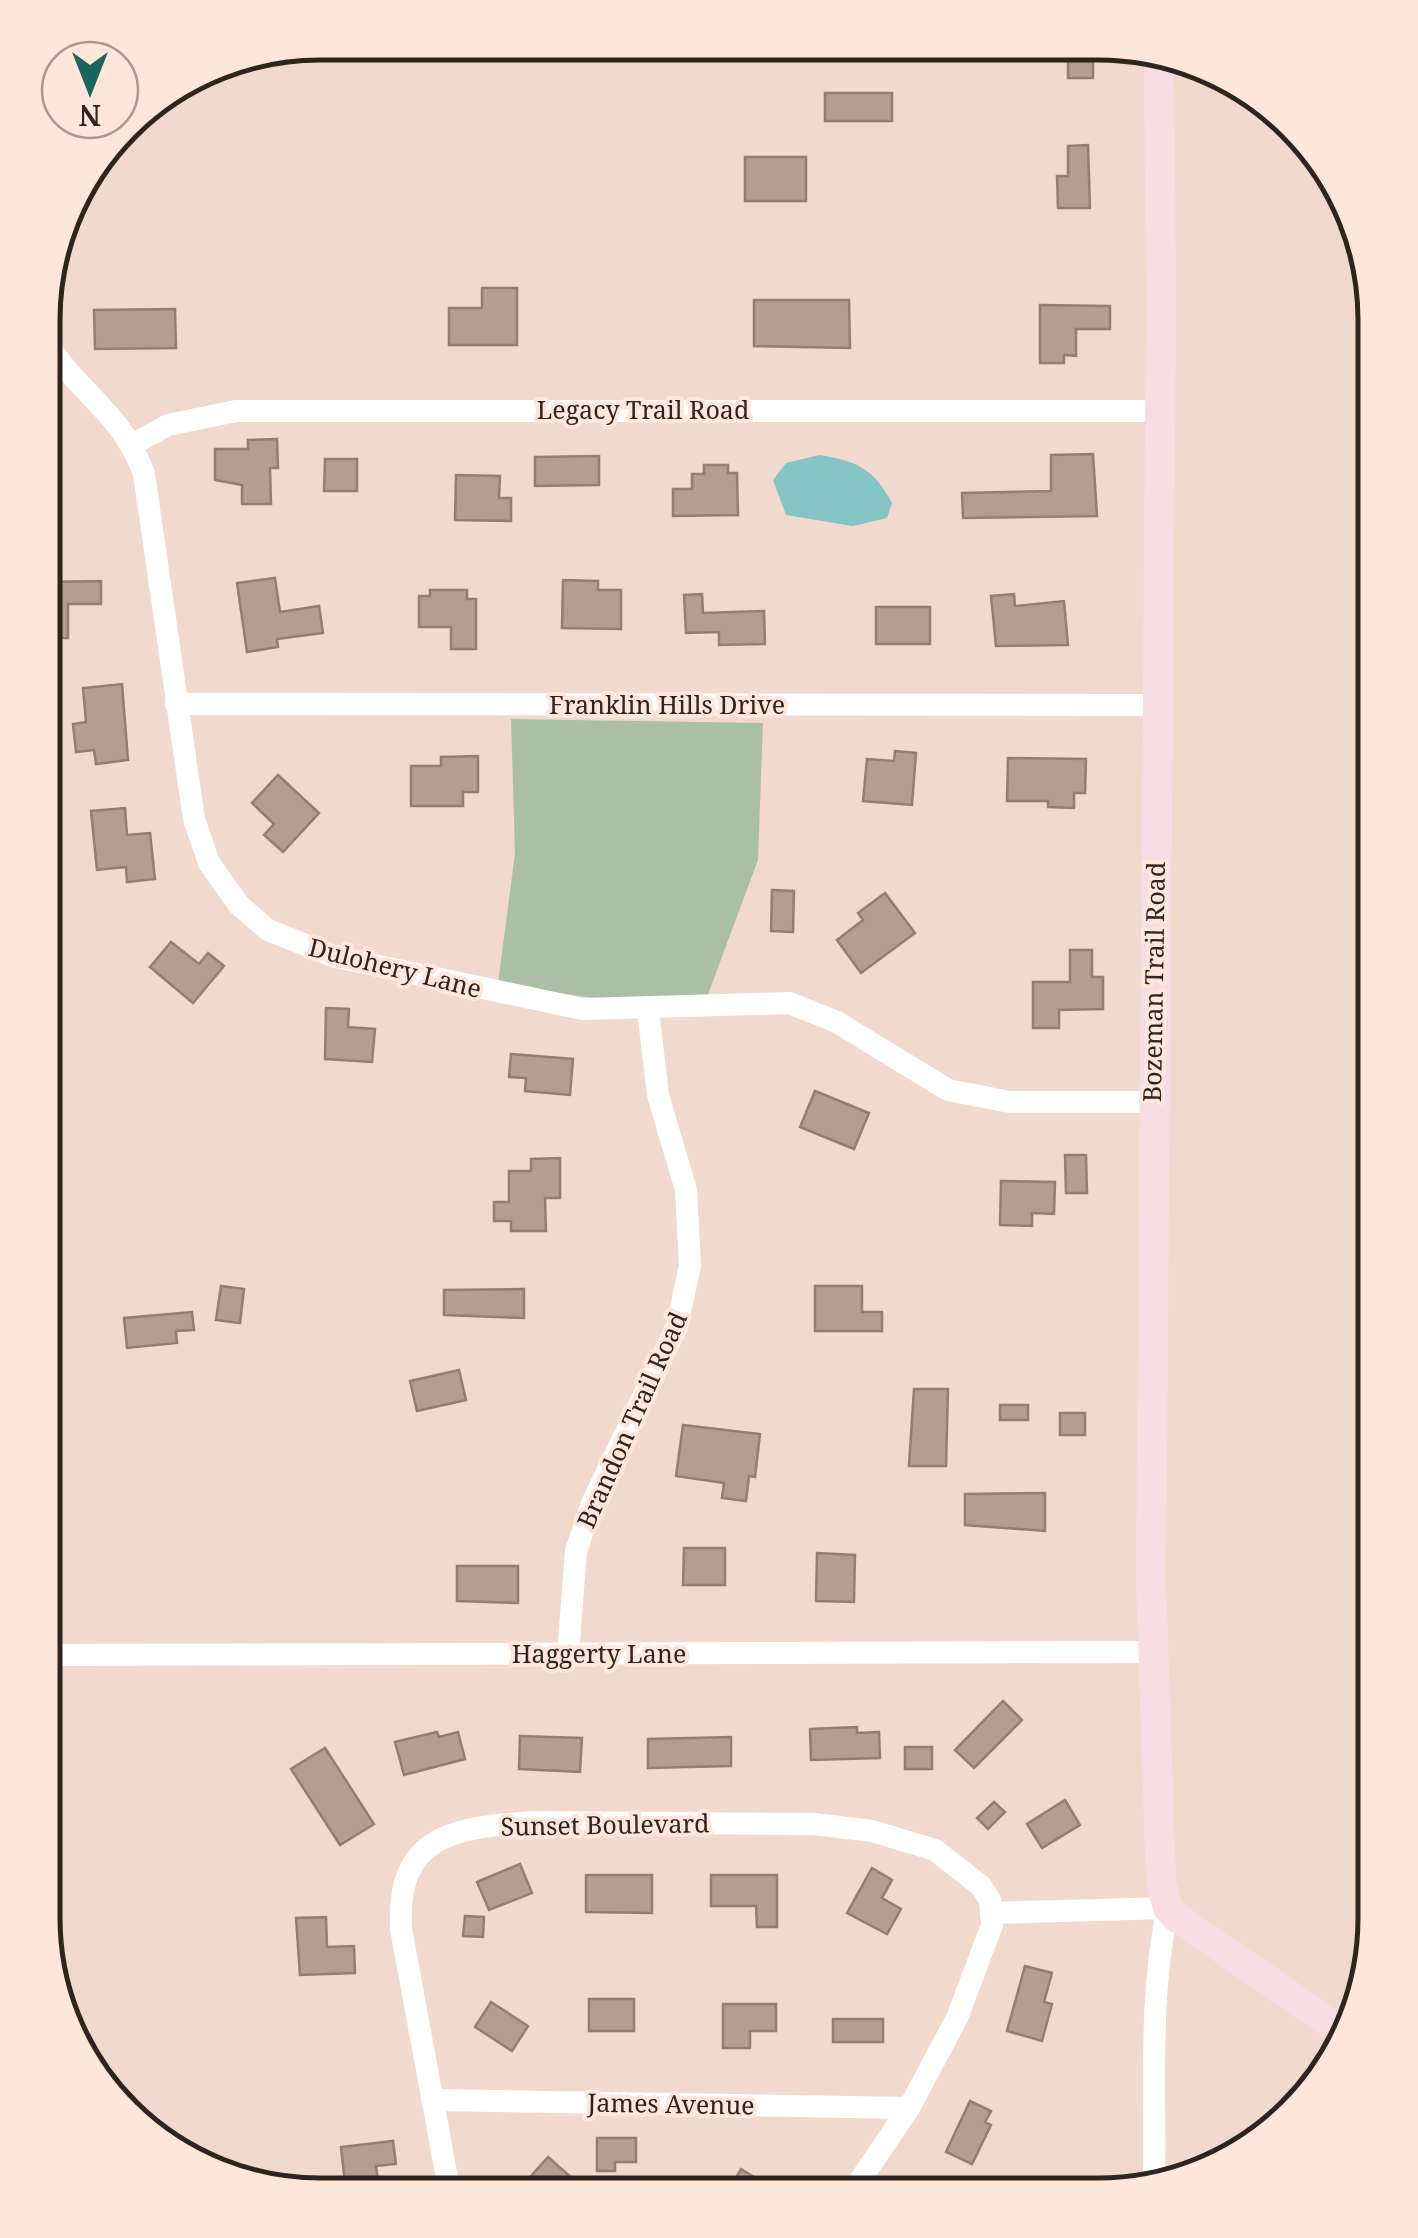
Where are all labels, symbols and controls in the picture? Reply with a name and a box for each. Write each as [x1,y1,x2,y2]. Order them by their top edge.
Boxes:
north arrow [40,40,140,140]
text: N [79,97,101,135]
street label: Legacy Trail Road [537,392,749,426]
street label: Franklin Hills Drive [549,687,785,721]
street label: Bozeman Trail Road [1134,861,1172,1102]
street label: Dulohery Lane [305,929,485,1005]
street label: Brandon Trail Road [568,1306,694,1533]
street label: Haggerty Lane [512,1636,686,1670]
street label: Sunset Boulevard [500,1805,710,1843]
street label: James Avenue [586,2085,755,2121]

